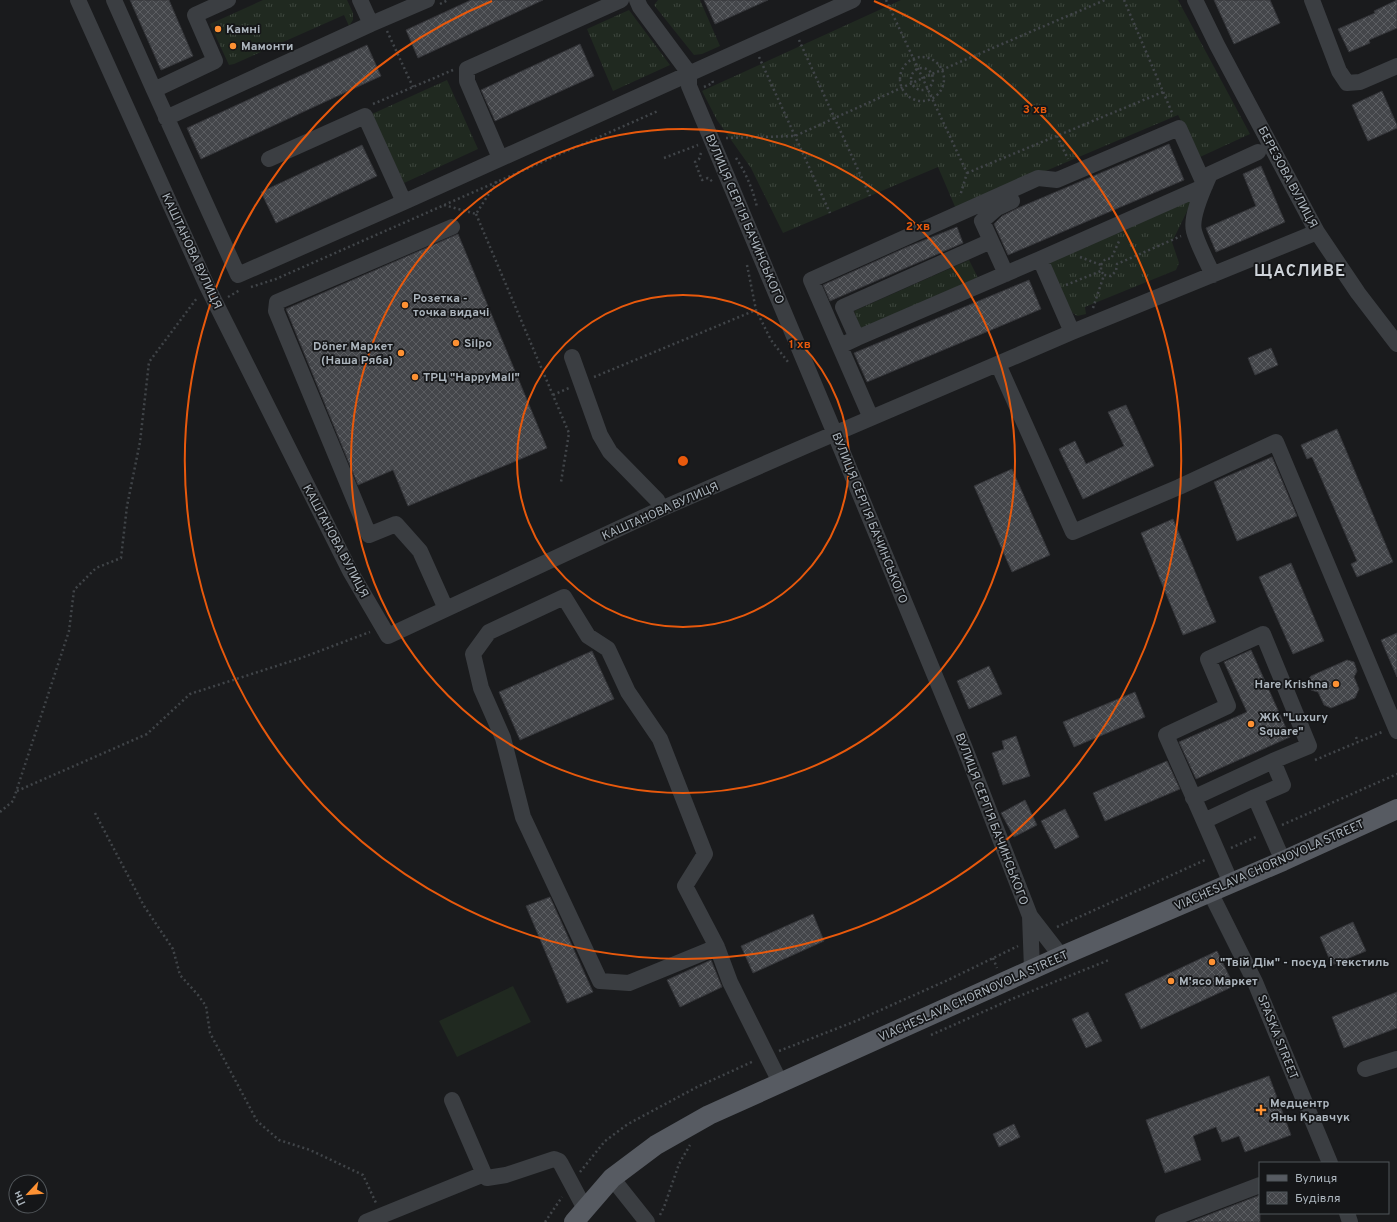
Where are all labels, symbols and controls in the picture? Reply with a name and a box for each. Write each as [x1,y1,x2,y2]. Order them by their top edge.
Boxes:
place label: Камні [226,22,260,38]
marker: Камні [213,24,223,34]
place label: Мамонти [241,39,293,55]
marker: Мамонти [228,41,238,51]
text: 3 хв [1023,102,1047,118]
street label: БЕРЕЗОВА ВУЛИЦЯ [1254,124,1321,231]
street label: ВУЛИЦЯ СЕРГІЯ БАЧИНСЬКОГО [701,132,787,307]
street label: КАШТАНОВА ВУЛИЦЯ [157,191,225,312]
text: 2 хв [906,219,930,235]
district label: ЩАСЛИВЕ [1254,262,1346,282]
place label: Розетка - точка видачі [413,291,490,321]
marker: Розетка - точка видачі [400,300,410,310]
place label: Silpo [464,336,492,352]
text: 1 хв [789,337,811,353]
marker: Silpo [451,338,461,348]
place label: Döner Maркет (Наша Ряба) [313,339,393,369]
marker: Döner Maркет (Наша Ряба) [396,348,406,358]
place label: ТРЦ "HappyMall" [423,370,520,386]
marker: ТРЦ "HappyMall" [410,372,420,382]
street label: ВУЛИЦЯ СЕРГІЯ БАЧИНСЬКОГО [827,430,911,606]
centre of rings [676,454,690,468]
street label: КАШТАНОВА ВУЛИЦЯ [600,479,721,545]
street label: КАШТАНОВА ВУЛИЦЯ [298,482,372,601]
place label: Hare Krishna [1254,677,1328,693]
marker: Hare Krishna [1331,679,1341,689]
place label: ЖК "Luxury Square" [1259,710,1328,740]
marker: ЖК "Luxury Square" [1246,719,1256,729]
street label: ВУЛИЦЯ СЕРГІЯ БАЧИНСЬКОГО [951,731,1031,908]
street label: VIACHESLAVA CHORNOVOLA STREET [1172,817,1367,915]
street label: VIACHESLAVA CHORNOVOLA STREET [876,948,1071,1046]
place label: "Твій Дім" - посуд і текстиль [1220,955,1389,971]
marker: "Твій Дім" - посуд і текстиль [1207,957,1217,967]
place label: М'ясо Маркет [1179,974,1258,990]
marker: М'ясо Маркет [1166,976,1176,986]
street label: SPASKA STREET [1253,993,1301,1082]
place label: Медцентр Яны Кравчук [1270,1096,1350,1126]
marker: Медцентр Яны Кравчук [1255,1104,1267,1116]
legend [1259,1162,1389,1214]
text: Вулиця [1295,1171,1337,1187]
north arrow [8,1174,48,1214]
text: Пн [10,1188,29,1208]
text: Будівля [1295,1191,1341,1207]

